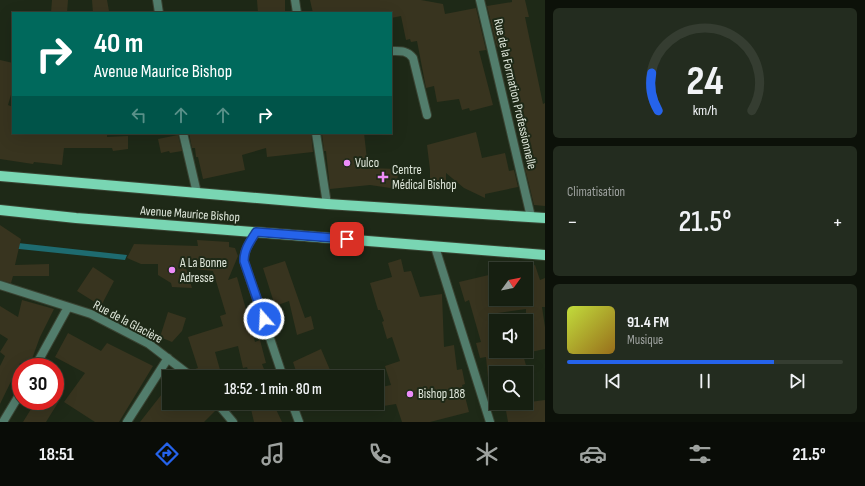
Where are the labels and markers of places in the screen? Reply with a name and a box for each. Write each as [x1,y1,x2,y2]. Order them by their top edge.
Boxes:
place label: Vulco [355,155,379,171]
marker: Vulco [342,158,352,168]
place label: Centre Médical Bishop [392,162,457,193]
marker: Centre Médical Bishop [377,171,389,183]
pin [330,222,364,256]
place label: A La Bonne Adresse [179,255,227,286]
marker: A La Bonne Adresse [167,265,177,275]
place label: Bishop 188 [418,386,466,402]
marker: Bishop 188 [405,389,415,399]

